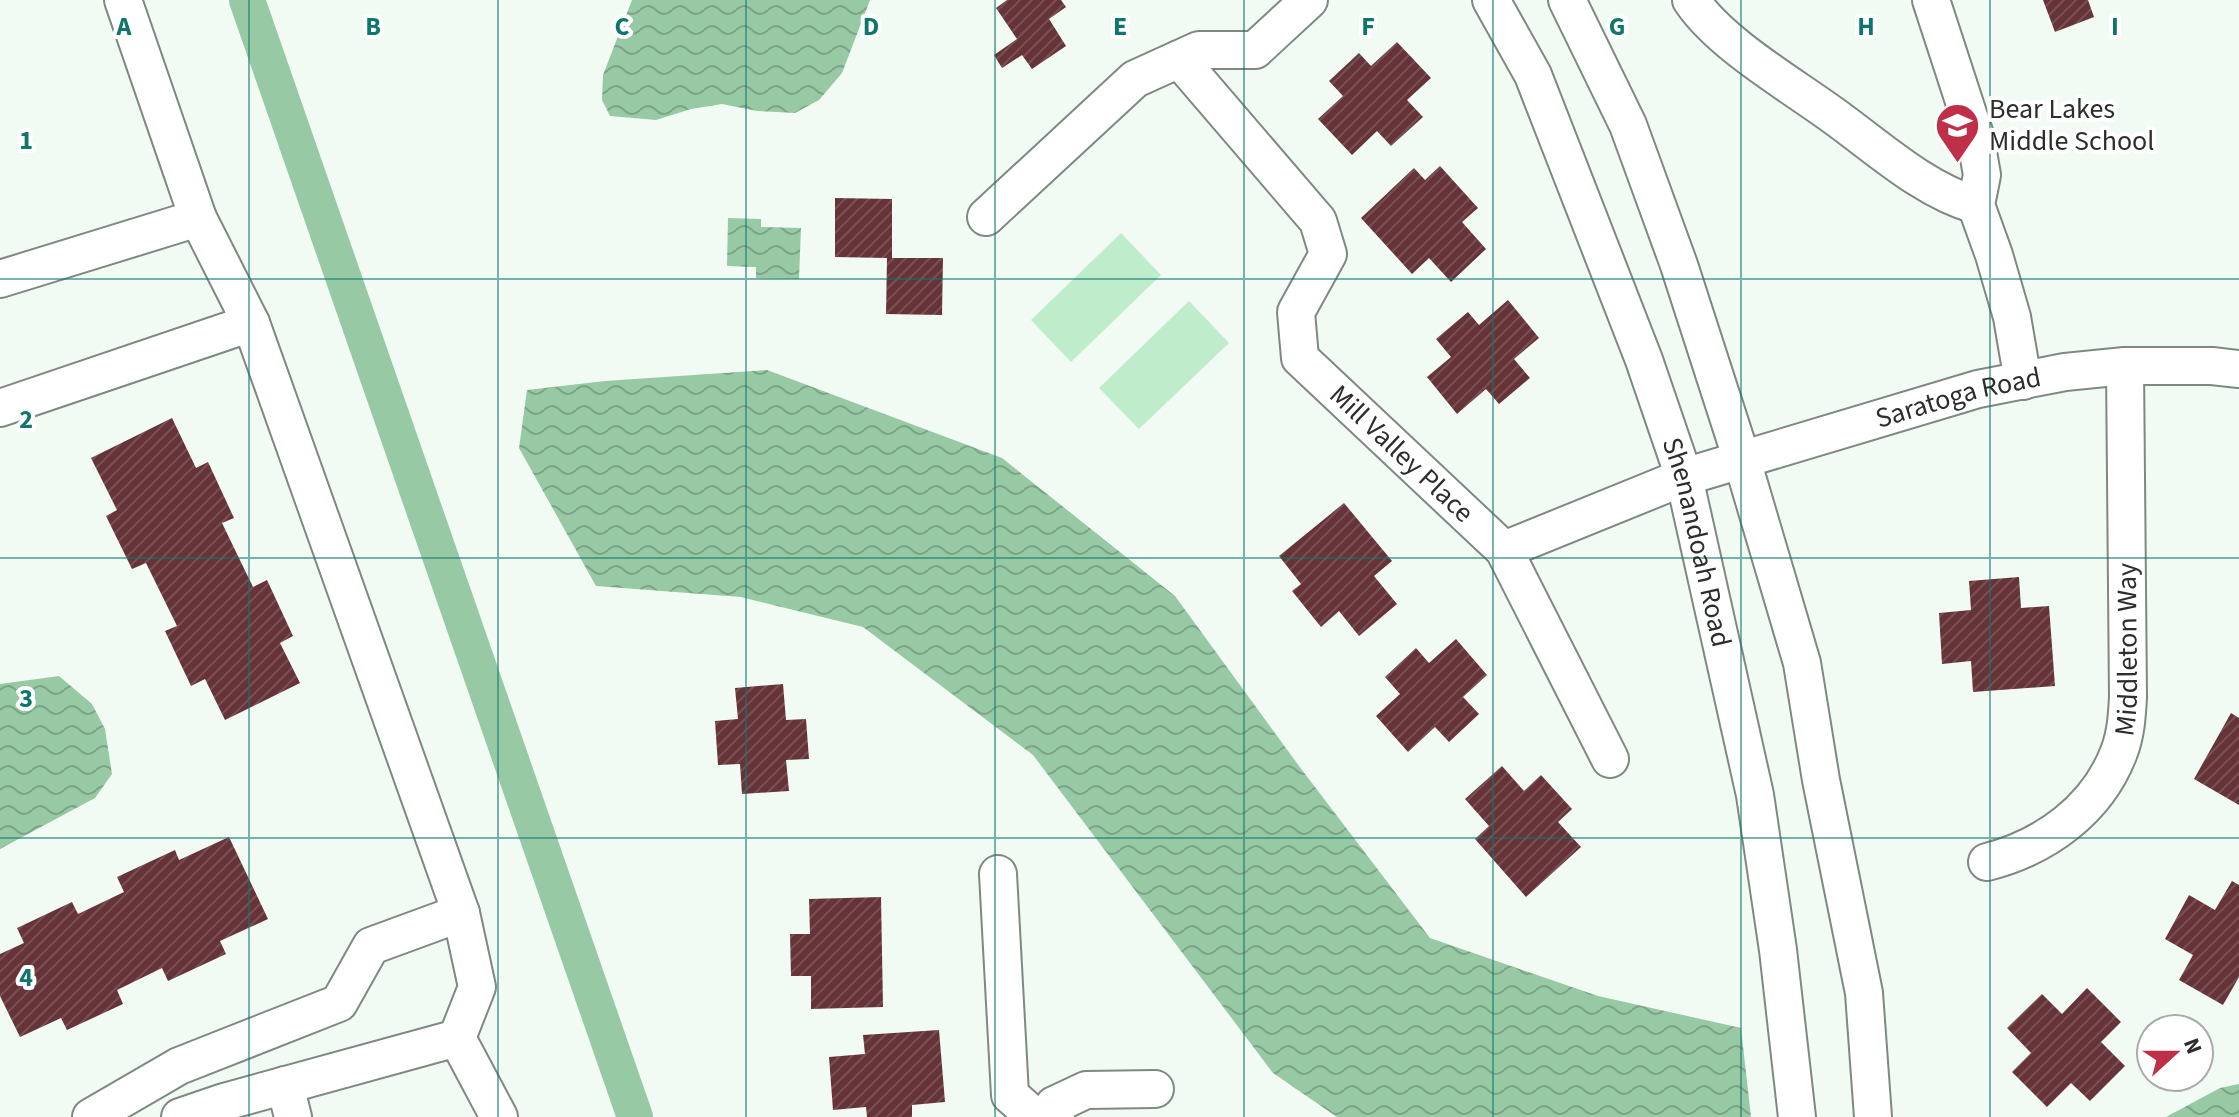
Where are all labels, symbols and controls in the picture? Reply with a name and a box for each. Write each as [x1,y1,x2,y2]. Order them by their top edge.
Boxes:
text: A [116,8,133,45]
text: B [365,8,381,45]
text: C [614,8,630,45]
text: D [863,8,879,45]
text: E [1113,8,1127,45]
text: F [1361,8,1375,45]
text: G [1609,8,1625,45]
text: H [1857,8,1875,45]
text: I [2111,8,2119,45]
place label: Bear Lakes Middle School [1989,89,2154,161]
school or university icon: Bear Lakes Middle School [1934,101,1982,164]
text: 1 [19,122,33,159]
street label: Saratoga Road [1871,357,2044,439]
street label: Mill Valley Place [1321,376,1483,532]
text: 2 [19,401,33,438]
street label: Shenandoah Road [1652,432,1741,651]
street label: Middleton Way [2104,563,2148,739]
text: 3 [19,680,33,717]
text: 4 [19,959,33,996]
north arrow [2135,1013,2215,1093]
text: N [2175,1034,2210,1059]

